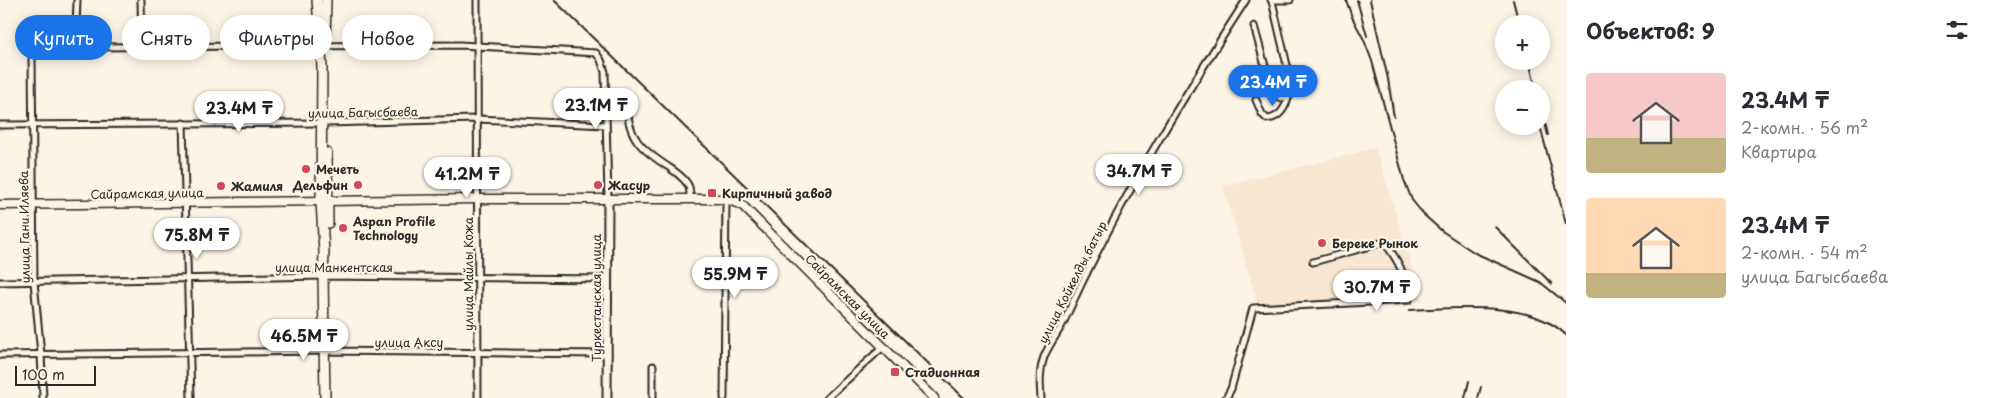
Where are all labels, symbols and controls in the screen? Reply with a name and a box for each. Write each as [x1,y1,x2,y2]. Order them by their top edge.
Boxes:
text: Объектов: 9 [1586,14,1715,46]
chip: Купить [15,15,112,60]
chip: Снять [122,15,210,60]
chip: Фильтры [220,15,332,60]
chip: Новое [342,15,433,60]
map controls [1495,15,1550,135]
button: + [1495,15,1550,70]
icon: filters [1943,16,1971,44]
pin: 23.4M ₸ [1227,64,1319,107]
text: 23.4M ₸ [1239,69,1307,93]
button: − [1495,80,1550,135]
text: 23.4M ₸ [1741,83,1829,115]
pin: 23.1M ₸ [550,88,642,130]
pin: 23.4M ₸ [193,90,285,133]
text: 23.1M ₸ [564,92,628,116]
icon: home [1626,93,1686,153]
text: 23.4M ₸ [205,95,273,119]
street label: улица Багысбаева [308,102,419,122]
text: 2-комн. · 56 m² [1741,115,1868,139]
text: Квартира [1741,139,1816,163]
pin: 34.7M ₸ [1093,154,1185,196]
pin: 41.2M ₸ [421,156,513,199]
text: 34.7M ₸ [1106,158,1172,182]
place label: Мечеть [316,160,360,178]
text: 41.2M ₸ [435,161,499,185]
marker: Мечеть [300,163,312,175]
street label: улица Гани Иляева [14,170,34,284]
place label: Дельфин [292,176,348,194]
place label: Жасур [607,176,650,194]
place label: Жамиля [230,177,283,195]
marker: Дельфин [352,179,364,191]
marker: Жасур [592,179,604,191]
marker: Жамиля [215,180,227,192]
street label: Сайрамская улица [90,183,204,203]
place label: Кирпичный завод [722,184,832,202]
marker: Кирпичный завод [706,187,718,199]
text: 23.4M ₸ [1741,208,1829,240]
place label: Aspan Profile Technology [352,212,436,244]
street label: улица Майлы Кожа [459,216,477,331]
pin: 75.8M ₸ [151,218,243,260]
street label: улица Койкелды батыр [1033,218,1111,346]
icon: home [1626,218,1686,278]
text: 75.8M ₸ [165,222,229,246]
marker: Aspan Profile Technology [337,222,349,234]
street label: Туркестанская улица [587,234,605,362]
place label: Береке Рынок [1332,234,1418,252]
marker: Береке Рынок [1316,237,1328,249]
text: 2-комн. · 54 m² [1741,240,1868,264]
street label: Сайрамская улица [802,250,895,343]
pin: 55.9M ₸ [689,256,781,299]
street label: улица Манкентская [275,258,393,276]
text: 55.9M ₸ [703,261,767,285]
text: улица Багысбаева [1741,264,1888,288]
pin: 30.7M ₸ [1331,270,1423,312]
text: 30.7M ₸ [1344,274,1410,298]
pin: 46.5M ₸ [258,318,350,361]
text: 46.5M ₸ [271,323,337,347]
street label: улица Аксу [375,333,444,351]
scale bar [15,363,96,386]
place label: Стадионная [905,363,980,381]
text: 100 m [22,364,65,385]
marker: Стадионная [889,366,901,378]

